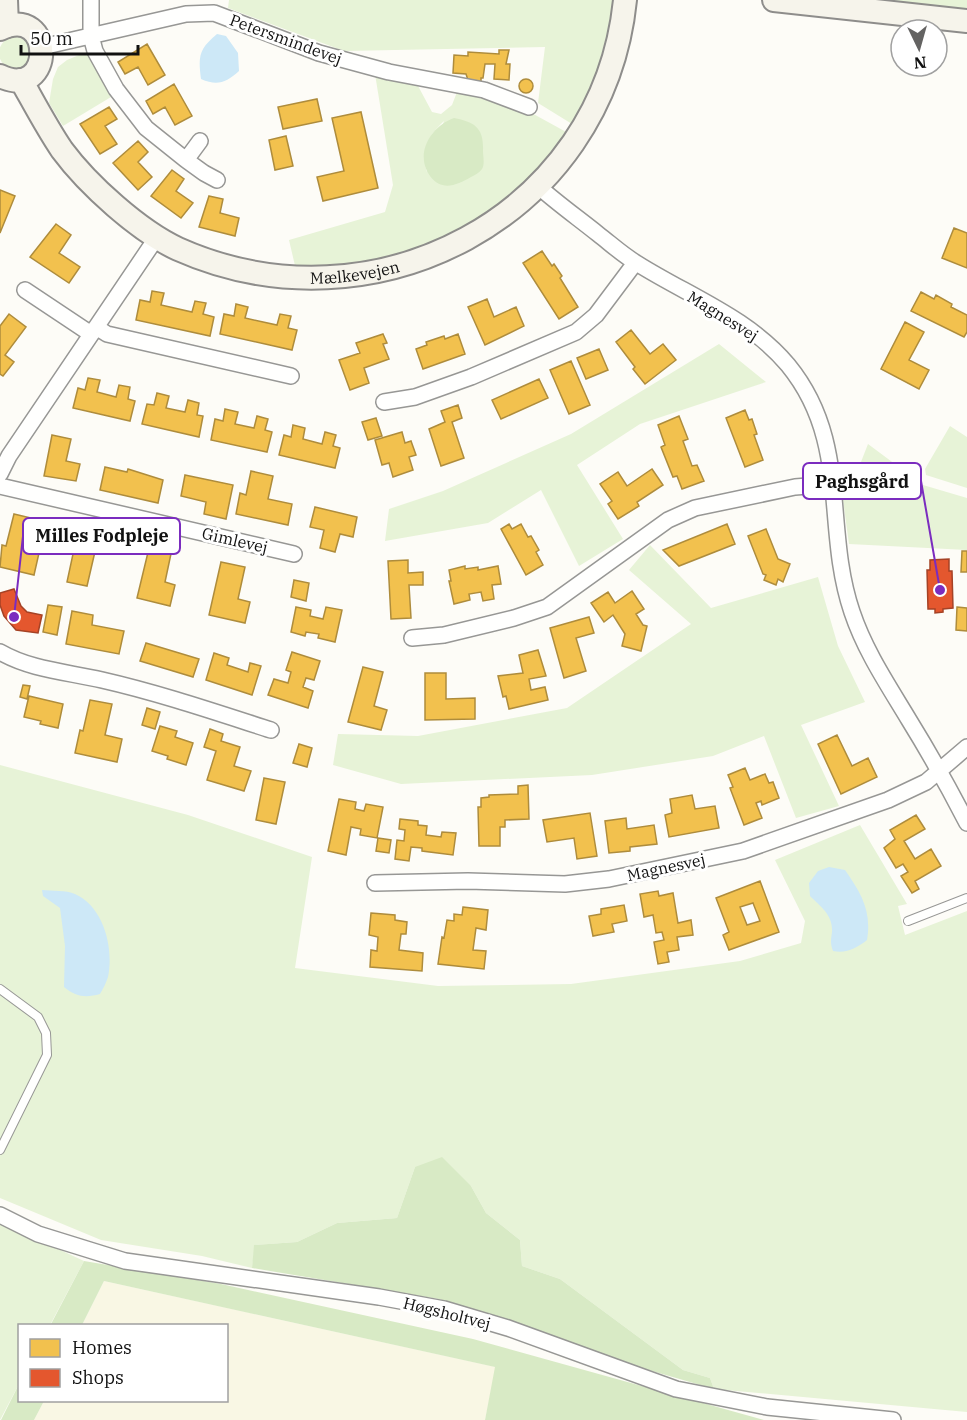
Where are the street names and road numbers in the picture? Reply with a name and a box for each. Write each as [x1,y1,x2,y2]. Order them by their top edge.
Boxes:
street label: Petersmindevej [227,9,345,69]
street label: Mælkevejen [310,256,402,288]
street label: Magnesvej [684,286,762,346]
street label: Gimlevej [200,523,270,557]
street label: Magnesvej [625,849,707,885]
street label: Høgsholtvej [401,1292,493,1334]

